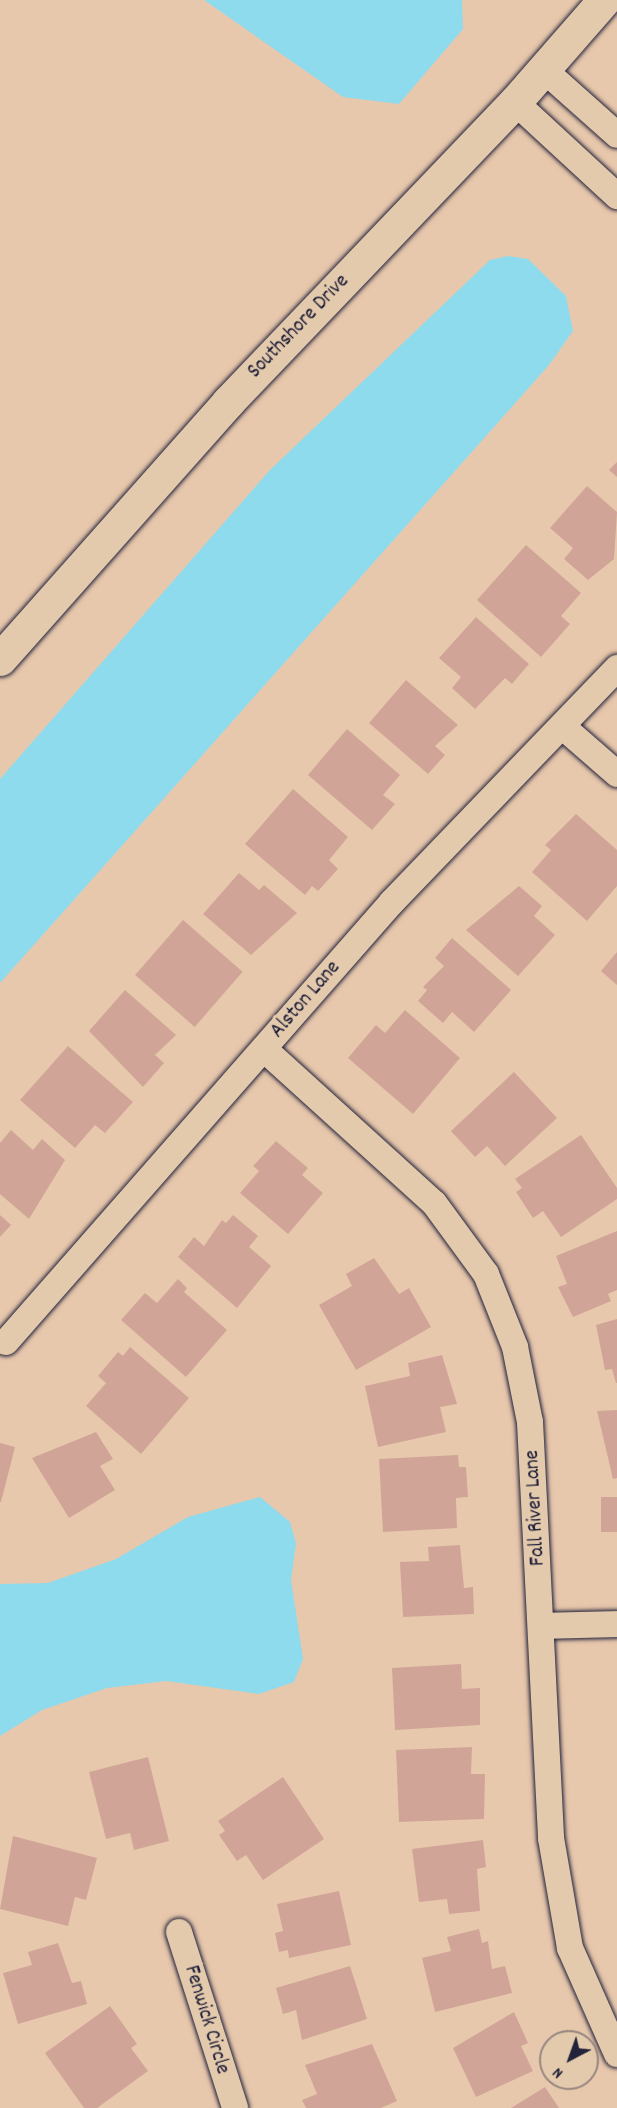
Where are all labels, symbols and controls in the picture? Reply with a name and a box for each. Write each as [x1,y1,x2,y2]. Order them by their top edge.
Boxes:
street label: Southshore Drive [243,270,355,384]
street label: Alston Lane [266,956,346,1044]
street label: Fall River Lane [520,1449,552,1567]
street label: Fenwick Circle [178,1963,234,2077]
north arrow [539,2030,599,2090]
text: N [548,2061,569,2084]

